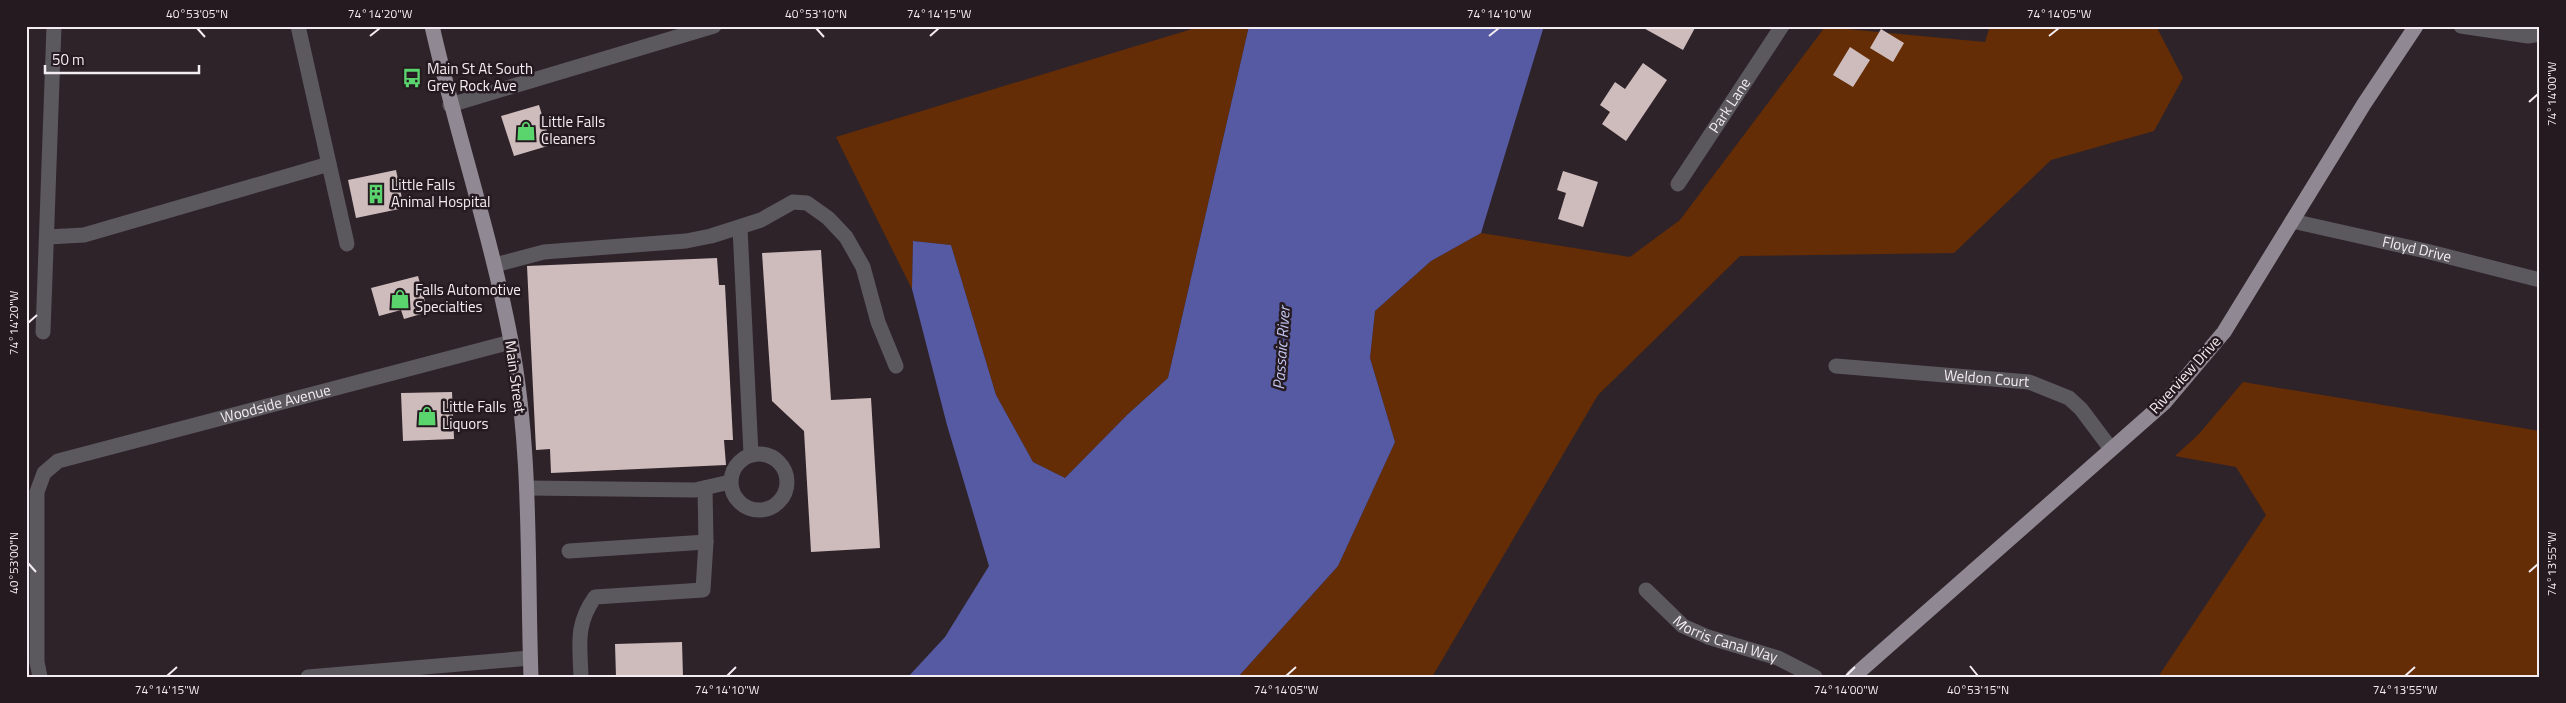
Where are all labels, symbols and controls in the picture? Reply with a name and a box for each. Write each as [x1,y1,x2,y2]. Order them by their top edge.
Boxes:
text: 40°53'05"N [166,4,228,23]
text: 74°14'20"W [348,4,413,23]
text: 40°53'10"N [785,4,847,23]
text: 74°14'15"W [907,4,972,23]
text: 74°14'10"W [1467,4,1532,23]
text: 74°14'05"W [2027,4,2092,23]
scale bar [45,42,199,74]
text: 50 m [52,48,85,71]
place label: Main St At South Grey Rock Ave [427,57,533,97]
text: 74°14'00"W [2542,61,2561,126]
bus stop icon: Main St At South Grey Rock Ave [401,67,423,89]
street label: Park Lane [1703,73,1756,138]
place label: Little Falls Cleaners [541,110,605,150]
shop icon: Little Falls Cleaners [515,120,537,142]
place label: Little Falls Animal Hospital [391,173,490,213]
building icon: Little Falls Animal Hospital [365,183,387,205]
street label: Floyd Drive [2380,230,2454,268]
place label: Falls Automotive Specialties [415,278,521,318]
shop icon: Falls Automotive Specialties [389,288,411,310]
text: 74°14'20"W [4,290,23,355]
water label: Passaic River [1266,304,1296,391]
street label: Riverview Drive [2143,331,2226,419]
street label: Main Street [499,339,532,416]
street label: Weldon Court [1943,363,2031,393]
street label: Woodside Avenue [218,378,333,429]
place label: Little Falls Liquors [442,395,506,435]
shop icon: Little Falls Liquors [416,405,438,427]
text: 74°13'55"W [2542,531,2561,596]
text: 40°53'00"N [4,532,23,594]
street label: Morris Canal Way [1668,610,1781,668]
text: 74°14'15"W [135,680,200,699]
text: 74°14'10"W [695,680,760,699]
text: 74°14'05"W [1254,680,1319,699]
text: 74°14'00"W [1814,680,1879,699]
text: 40°53'15"N [1947,680,2009,699]
text: 74°13'55"W [2373,680,2438,699]

